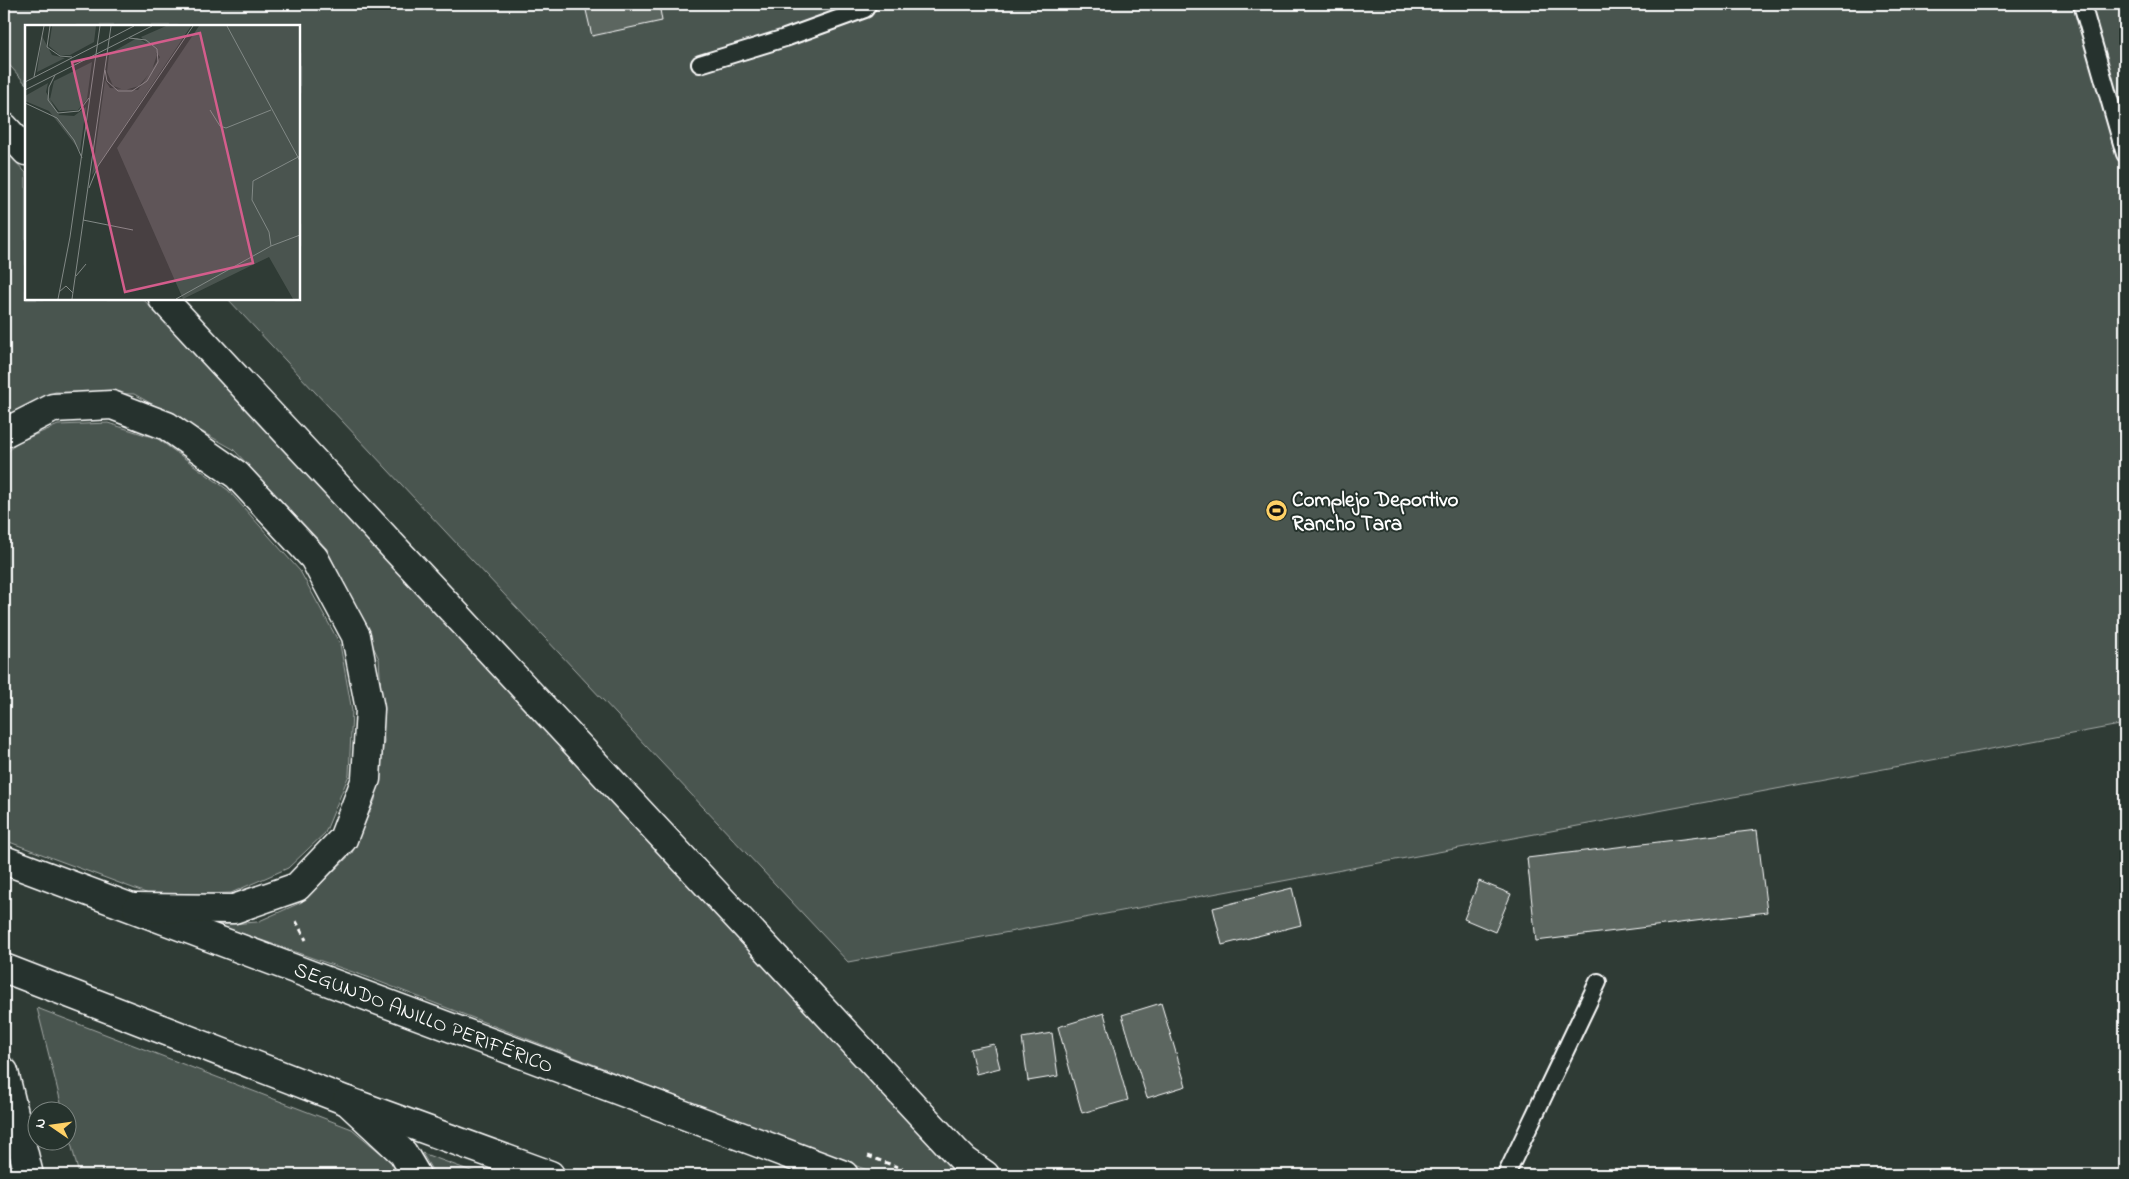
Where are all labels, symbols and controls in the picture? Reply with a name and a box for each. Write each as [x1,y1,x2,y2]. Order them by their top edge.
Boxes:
inset map [25,25,300,300]
place label: Complejo Deportivo Rancho Tara [1292,486,1458,540]
sports icon: Complejo Deportivo Rancho Tara [1264,499,1288,523]
street label: SEGUNDO ANILLO PERIFÉRICO [289,955,557,1082]
north arrow [28,1102,78,1152]
text: N [30,1116,52,1130]

